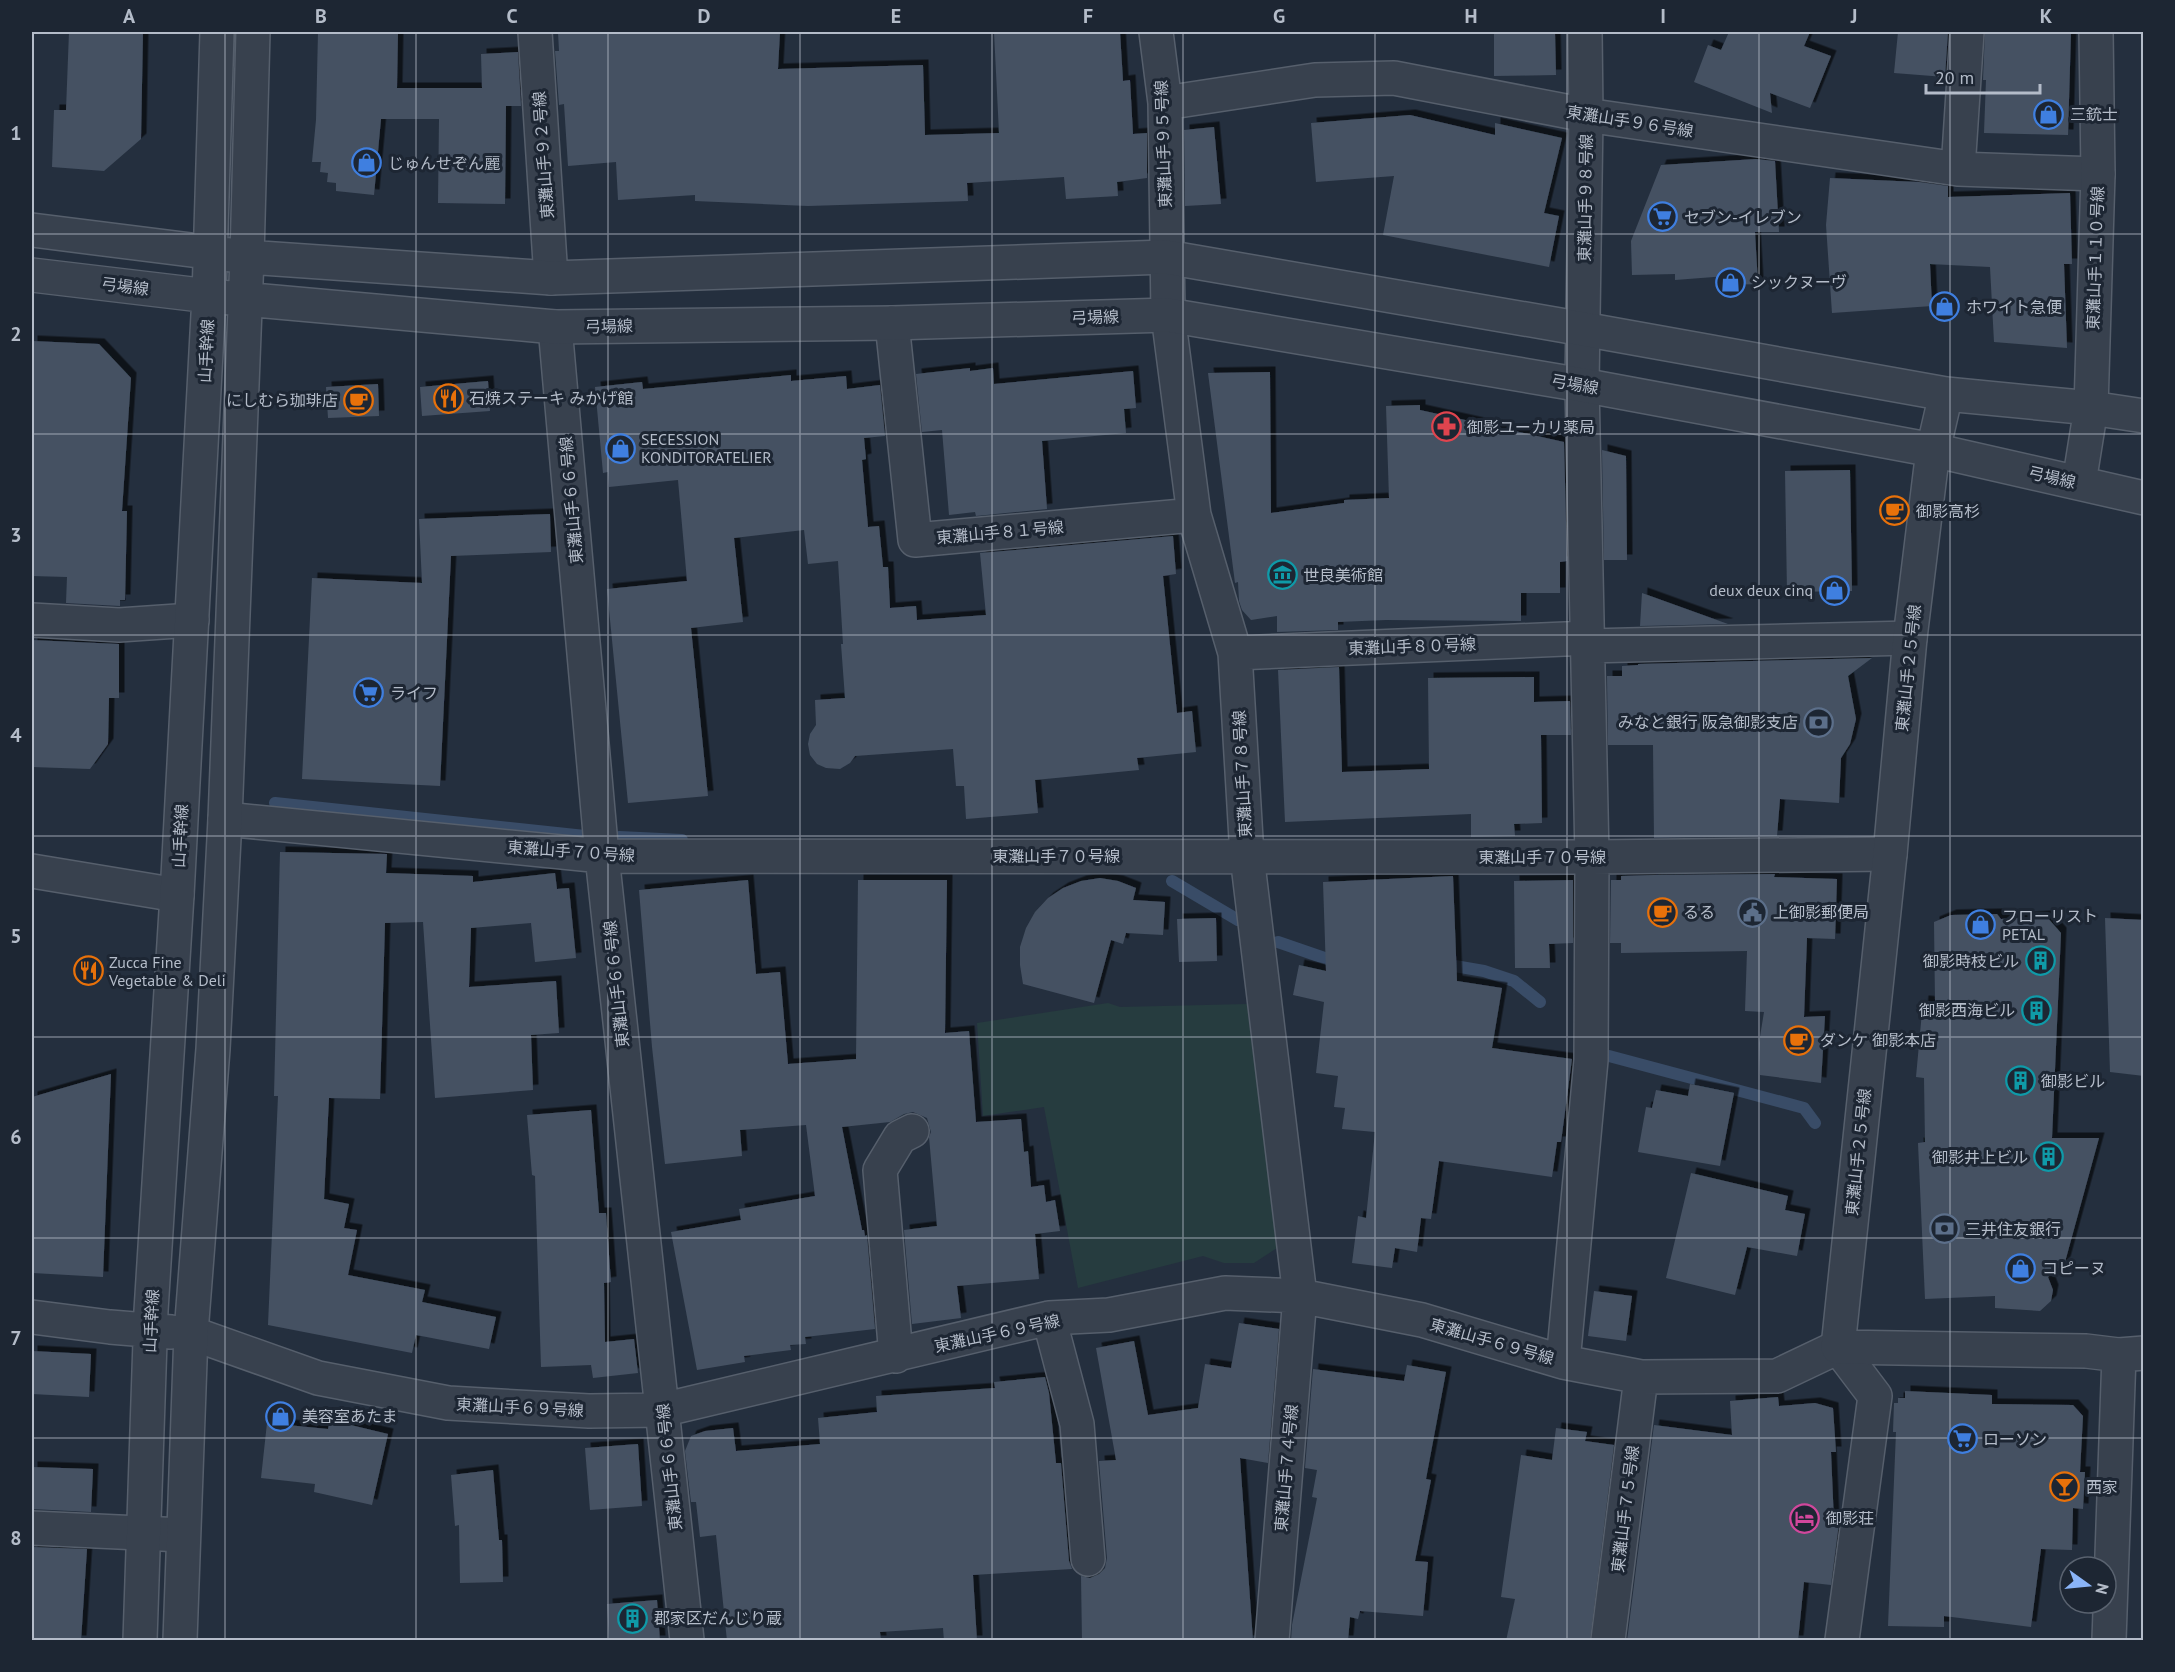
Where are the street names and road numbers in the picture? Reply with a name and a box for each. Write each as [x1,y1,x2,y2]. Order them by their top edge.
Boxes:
street label: 東灘山手９５号線 [1151,80,1175,208]
street label: 東灘山手９２号線 [529,90,557,220]
street label: 東灘山手９６号線 [1565,101,1695,141]
street label: 東灘山手９８号線 [1574,134,1596,262]
street label: 東灘山手１１０号線 [2082,186,2108,330]
street label: 弓場線 [100,273,150,299]
street label: 弓場線 [1071,306,1119,328]
street label: 弓場線 [585,316,633,336]
street label: 山手幹線 [194,319,218,383]
street label: 弓場線 [1550,370,1600,398]
street label: 東灘山手６６号線 [555,435,587,565]
street label: 弓場線 [2026,462,2078,492]
street label: 東灘山手８１号線 [935,516,1065,548]
street label: 東灘山手２５号線 [1891,603,1925,733]
street label: 東灘山手８０号線 [1348,634,1476,658]
street label: 東灘山手７８号線 [1229,710,1255,838]
street label: 山手幹線 [168,804,192,868]
street label: 東灘山手７０号線 [506,837,636,865]
street label: 東灘山手７０号線 [992,846,1120,866]
street label: 東灘山手７０号線 [1478,847,1606,867]
street label: 東灘山手６６号線 [599,919,633,1049]
street label: 東灘山手２５号線 [1841,1087,1875,1217]
street label: 山手幹線 [139,1289,163,1353]
street label: 東灘山手６９号線 [932,1310,1062,1356]
street label: 東灘山手６９号線 [1428,1314,1556,1368]
street label: 東灘山手６９号線 [456,1394,584,1420]
street label: 東灘山手６６号線 [652,1402,686,1532]
street label: 東灘山手７４号線 [1270,1403,1302,1533]
street label: 東灘山手７５号線 [1607,1444,1643,1574]

